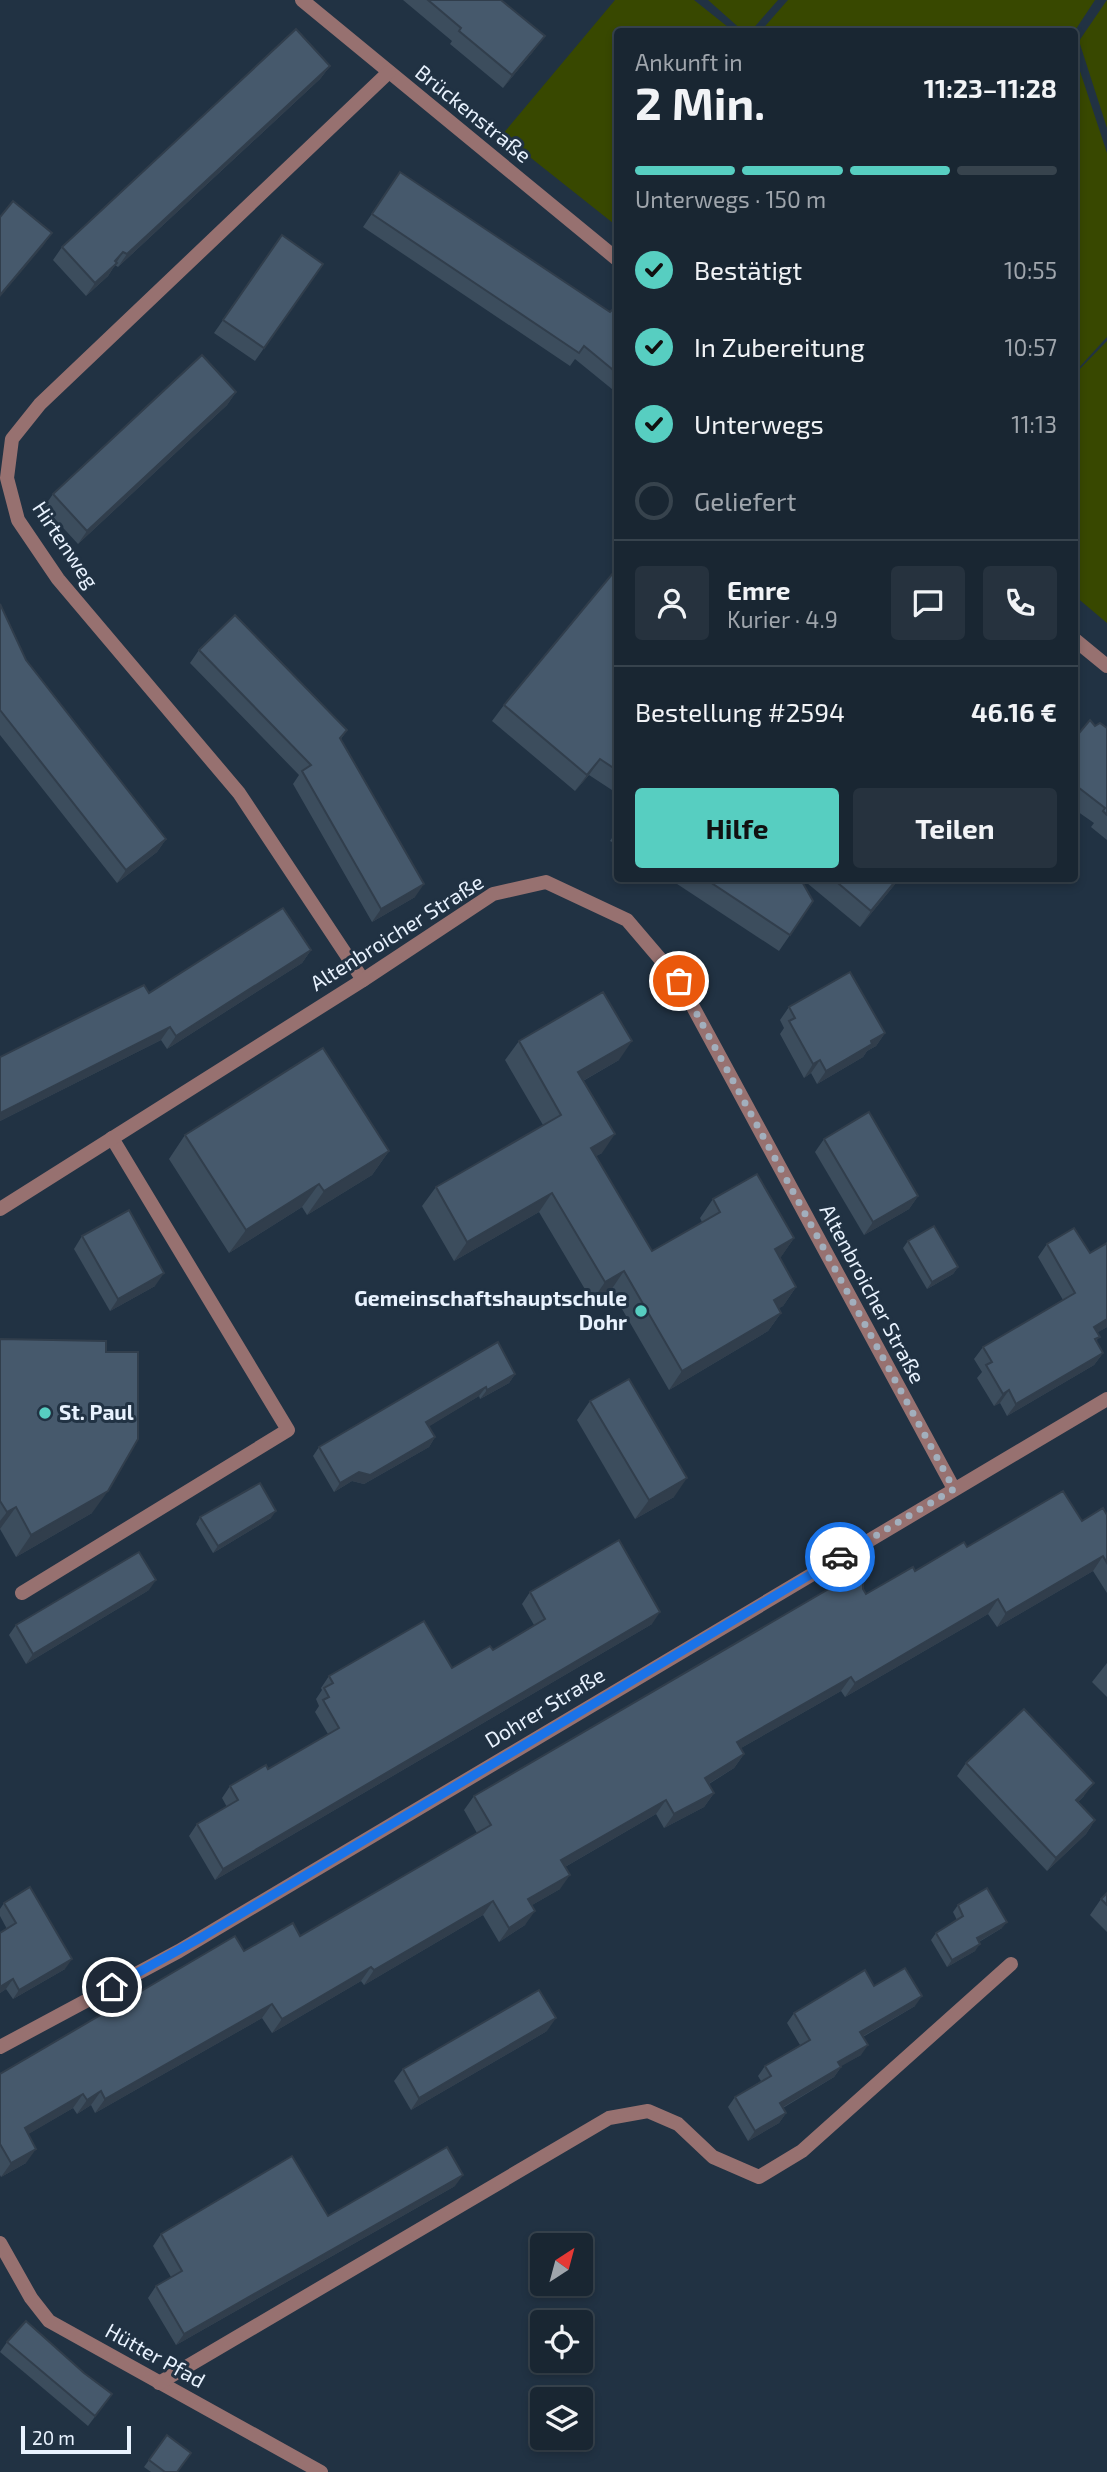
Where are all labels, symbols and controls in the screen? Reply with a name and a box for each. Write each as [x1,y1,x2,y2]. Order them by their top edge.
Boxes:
text: Ankunft in [635,48,743,76]
street label: Brückenstraße [411,59,537,167]
text: 11:23–11:28 [924,72,1057,103]
text: 2 Min. [635,74,765,129]
text: Unterwegs · 150 m [635,185,826,213]
icon: check [635,251,673,289]
text: Bestätigt [694,254,802,285]
text: 10:55 [1004,256,1057,284]
icon: check [635,328,673,366]
text: In Zubereitung [694,331,865,362]
text: 10:57 [1004,333,1057,361]
icon: check [635,405,673,443]
text: Unterwegs [694,408,824,439]
text: 11:13 [1011,410,1057,438]
text: Geliefert [694,485,796,516]
street label: Hirtenweg [28,496,105,593]
button: person [635,566,709,640]
button: chat [891,566,965,640]
button: phone [983,566,1057,640]
text: Emre [727,574,790,605]
text: Kurier · 4.9 [727,605,838,633]
text: Bestellung #2594 [635,696,845,727]
text: 46.16 € [971,696,1057,727]
button: Hilfe [635,788,839,868]
button: Teilen [853,788,1057,868]
street label: Altenbroicher Straße [305,868,487,995]
pin [649,951,709,1011]
icon: bag [660,962,698,1000]
street label: Altenbroicher Straße [815,1199,931,1387]
place label: Gemeinschaftshauptschule Dohr [354,1285,627,1334]
marker: Gemeinschaftshauptschule Dohr [633,1303,649,1319]
place label: St. Paul [59,1399,134,1424]
marker: St. Paul [37,1405,53,1421]
courier [805,1522,875,1592]
icon: car [821,1538,859,1576]
street label: Dohrer Straße [480,1661,609,1752]
pin [82,1957,142,2017]
icon: home [93,1968,131,2006]
north arrow [530,2233,593,2296]
map controls [530,2233,593,2450]
button: locate [530,2310,593,2373]
street label: Hütter Pfad [102,2317,210,2392]
button: layers [530,2387,593,2450]
scale bar [21,2423,131,2455]
text: 20 m [32,2426,75,2449]

